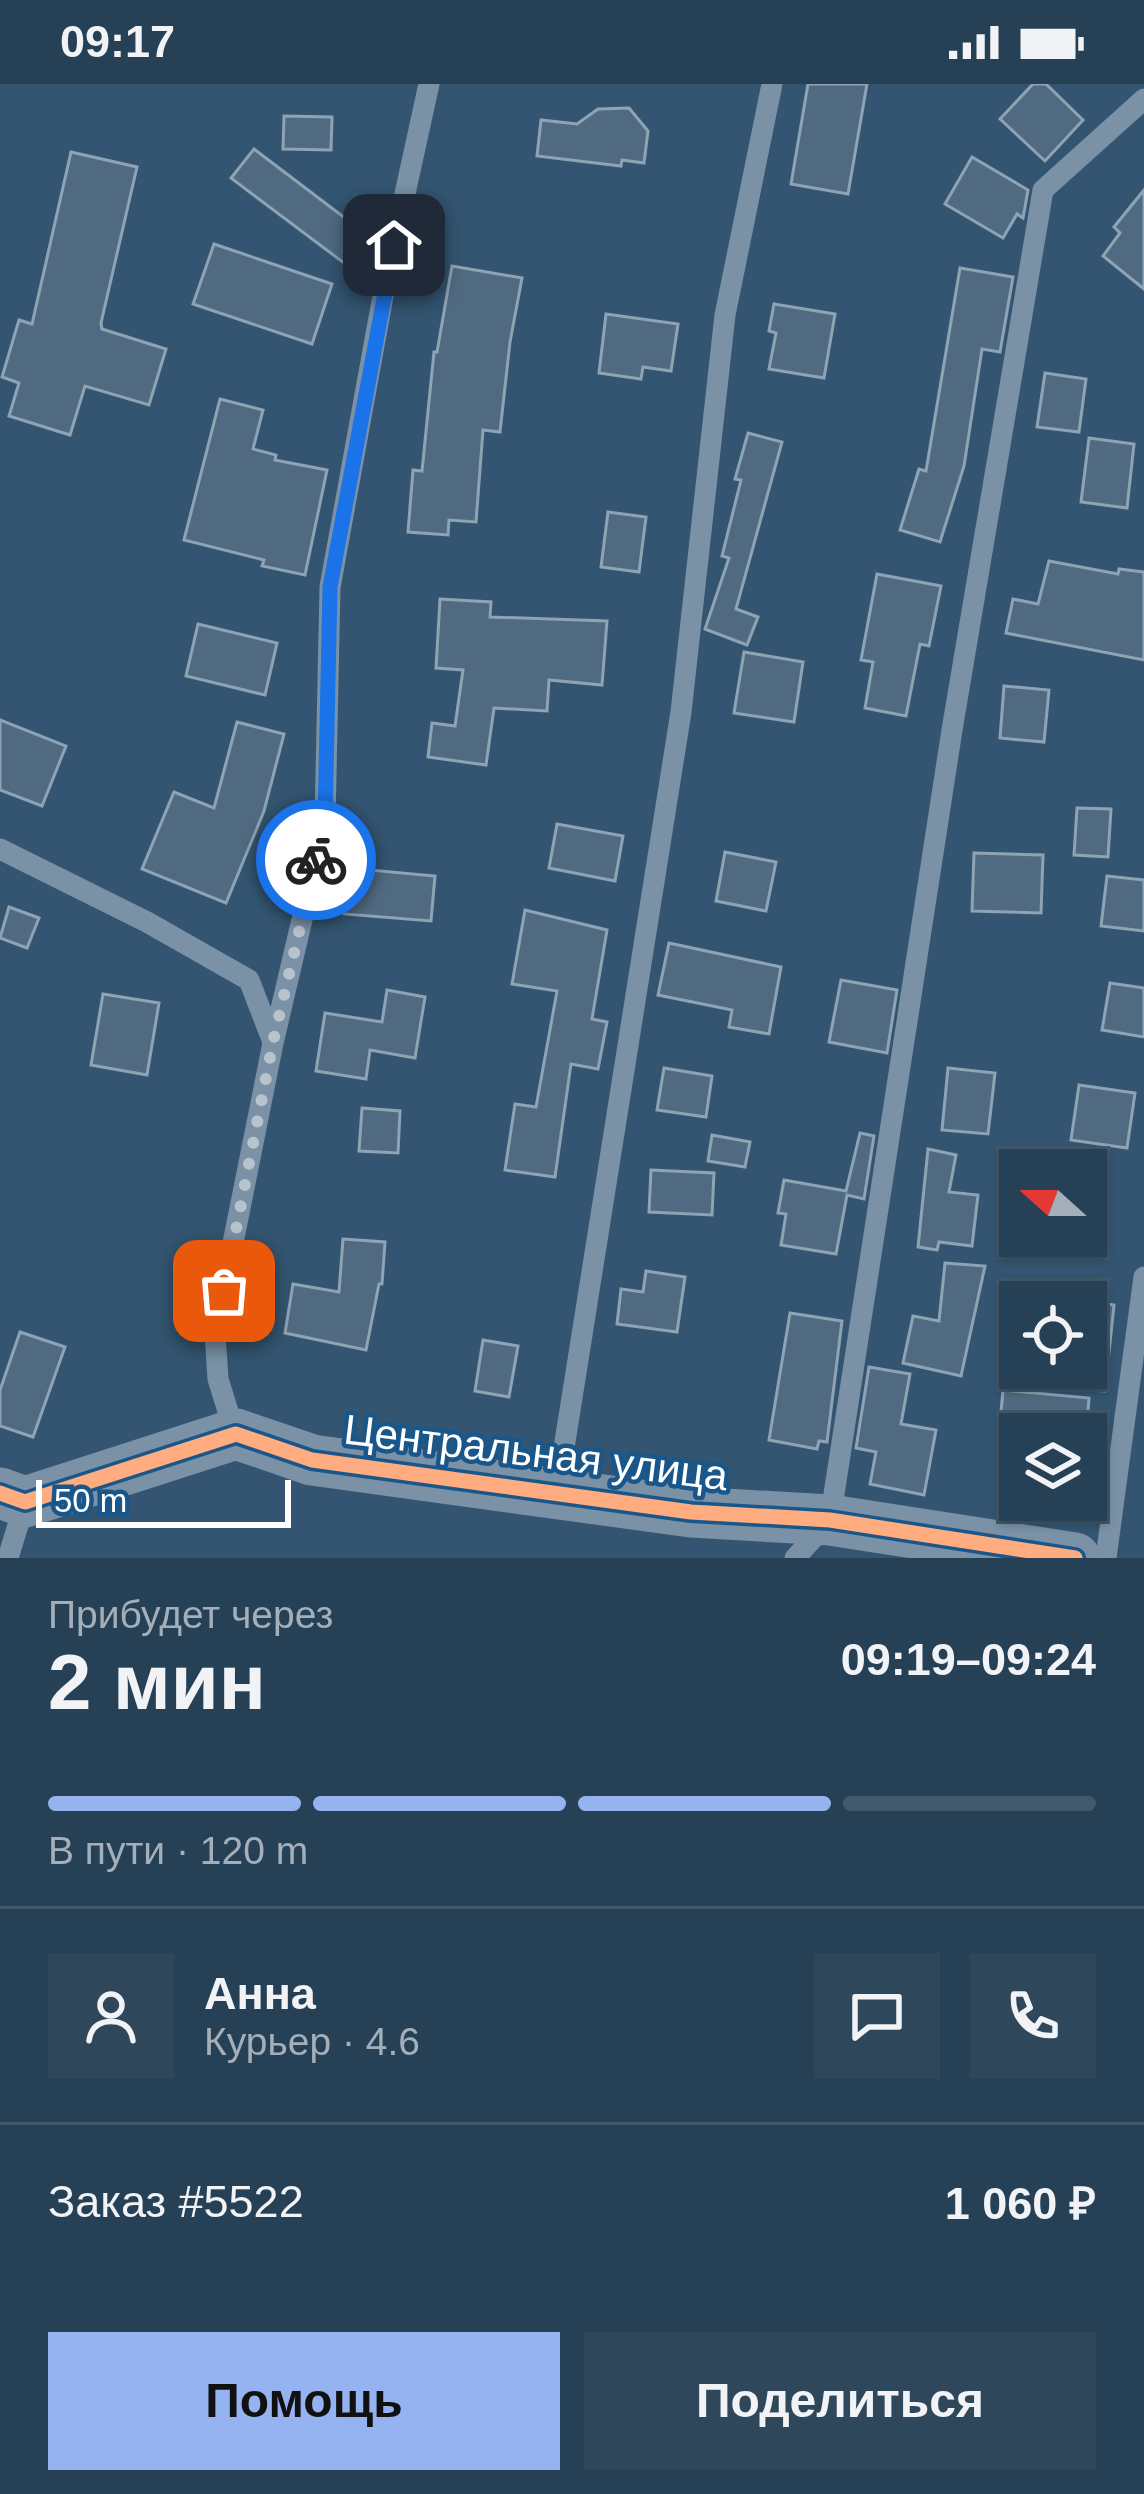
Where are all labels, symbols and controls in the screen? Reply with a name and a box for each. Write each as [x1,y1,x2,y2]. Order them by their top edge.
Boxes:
text: 09:17 [60,16,175,67]
pin [343,194,445,296]
icon: home [361,212,427,278]
courier [256,800,376,920]
icon: bike [283,827,349,893]
north arrow [999,1149,1107,1257]
map controls [999,1149,1107,1521]
pin [173,1240,275,1342]
icon: bag [191,1258,257,1324]
button: locate [999,1281,1107,1389]
street label: Центральная улица [341,1406,731,1499]
button: layers [999,1413,1107,1521]
scale bar [36,1474,291,1527]
text: 50 m [54,1482,127,1519]
text: Прибудет через [48,1593,333,1636]
text: 09:19–09:24 [841,1634,1096,1685]
text: 2 мин [48,1638,266,1726]
text: В пути · 120 m [48,1829,308,1872]
button: person [48,1953,174,2079]
button: chat [814,1953,940,2079]
button: phone [970,1953,1096,2079]
text: Анна [204,1968,316,2019]
text: Курьер · 4.6 [204,2020,420,2063]
text: Заказ #5522 [48,2176,304,2227]
text: 1 060 ₽ [945,2178,1096,2229]
button: Помощь [48,2332,560,2470]
button: Поделиться [584,2332,1096,2470]

